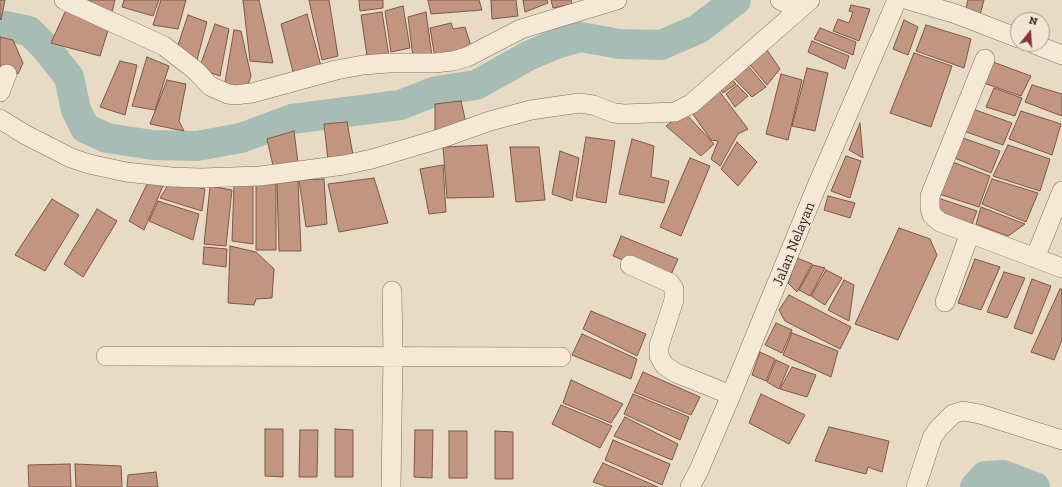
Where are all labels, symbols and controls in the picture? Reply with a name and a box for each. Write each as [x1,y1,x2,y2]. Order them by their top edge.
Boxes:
north arrow [1010,12,1050,52]
text: N [1027,14,1039,28]
street label: Jalan Nelayan [769,199,819,289]

